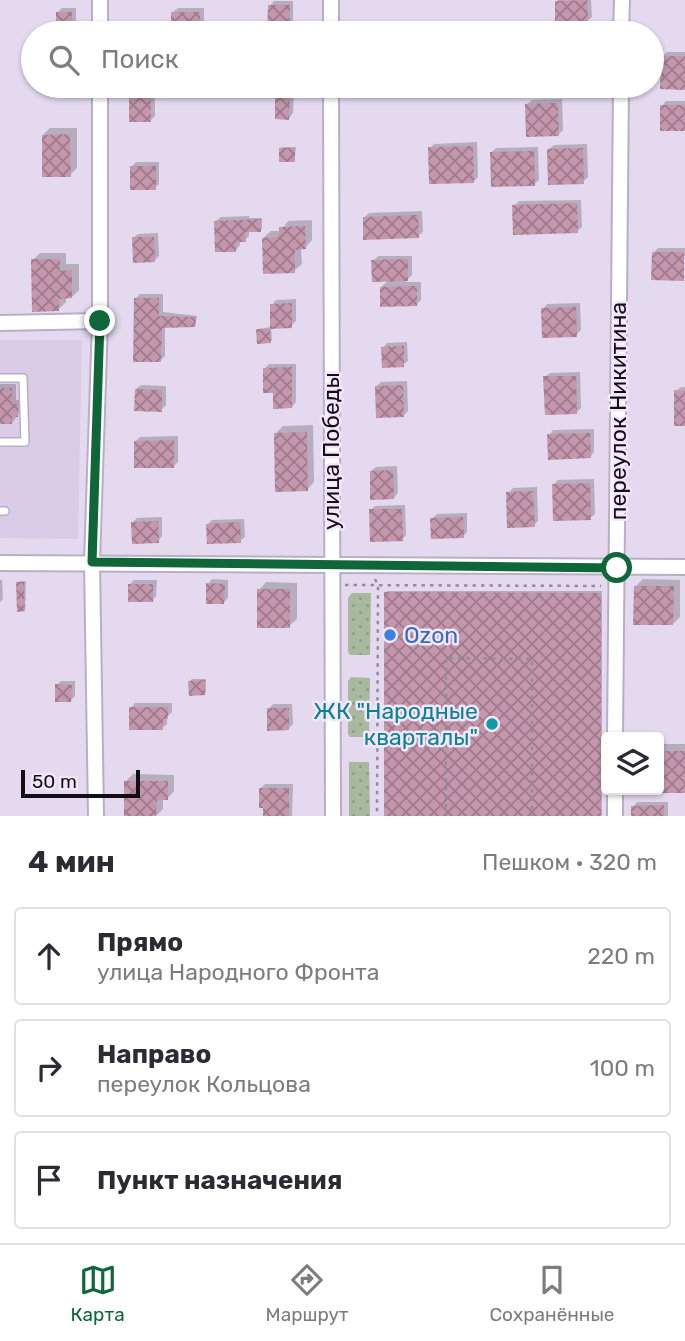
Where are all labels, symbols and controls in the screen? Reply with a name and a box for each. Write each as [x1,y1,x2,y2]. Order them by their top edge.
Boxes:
search box [21,21,664,98]
icon: search [45,41,83,79]
text: Поиск [101,44,179,75]
street label: переулок Никитина [604,302,632,520]
route end [84,305,115,336]
street label: улица Победы [317,372,345,530]
route start [601,552,632,583]
place label: Ozon [404,621,458,649]
marker: Ozon [382,627,398,643]
place label: ЖК "Народные кварталы" [313,697,478,751]
marker: ЖК "Народные кварталы" [484,716,500,732]
map controls [601,732,664,795]
button: layers [601,732,664,795]
scale bar [21,767,140,799]
text: 50 m [32,770,77,793]
text: 4 мин [28,844,115,880]
text: Пешком · 320 m [482,848,657,876]
text: Прямо [97,927,183,958]
icon: ahead [30,937,68,975]
text: 220 m [587,942,655,970]
text: улица Народного Фронта [97,958,379,986]
text: Направо [97,1039,211,1070]
icon: right [30,1049,68,1087]
text: 100 m [590,1054,655,1082]
text: переулок Кольцова [97,1070,311,1098]
icon: arrive [30,1161,68,1199]
text: Пункт назначения [97,1165,342,1196]
tab: Карта [70,1261,125,1326]
tab: Маршрут [266,1261,349,1326]
tab: Сохранённые [489,1261,615,1326]

